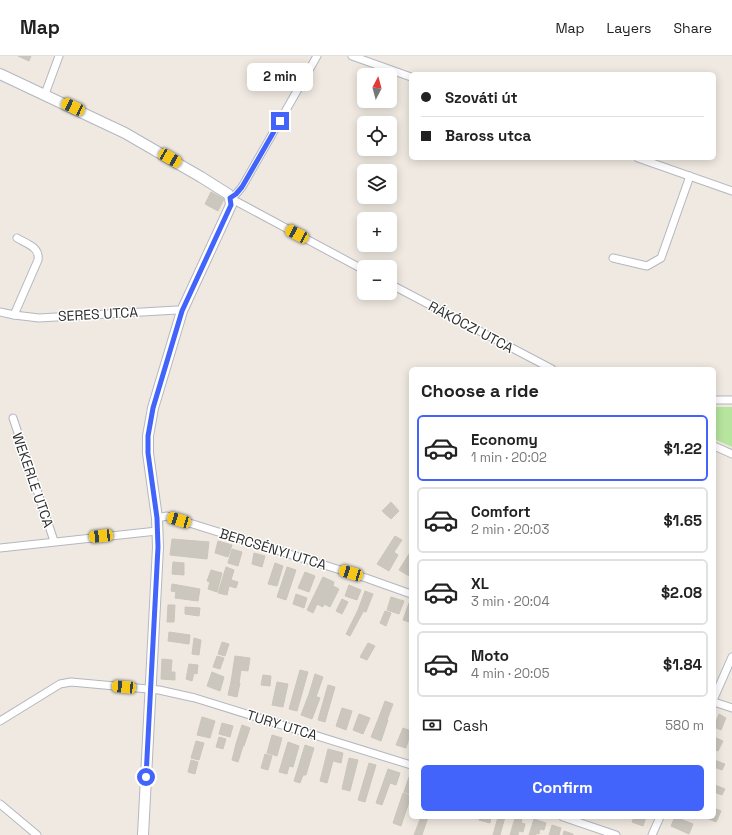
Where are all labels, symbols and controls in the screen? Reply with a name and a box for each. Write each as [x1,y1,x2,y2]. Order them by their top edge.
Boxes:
text: Map [20,15,60,40]
text: Map [555,19,585,37]
text: Layers [607,19,651,37]
text: Share [673,19,712,37]
callout: 2 min [247,63,313,91]
text: 2 min [263,68,297,85]
north arrow [357,68,397,108]
map controls [357,68,397,300]
text: Szováti út [445,88,518,107]
car [60,96,86,118]
route end [271,112,289,130]
button: locate [357,116,397,156]
text: Baross utca [445,126,531,145]
car [157,147,183,169]
button: layers [357,164,397,204]
button: + [357,212,397,252]
car [284,223,310,245]
button: − [357,260,397,300]
street label: RÁKÓCZI UTCA [425,297,517,357]
street label: SERES UTCA [57,303,139,325]
text: Choose a ride [421,379,539,402]
street label: WEKERLE UTCA [8,430,58,530]
icon: car [423,430,459,466]
text: Economy [471,430,538,449]
text: $1.22 [664,439,702,458]
text: 1 min · 20:02 [471,449,547,466]
icon: car [423,502,459,538]
text: Comfort [471,502,531,521]
car [166,511,192,529]
text: $1.65 [664,511,702,530]
text: 2 min · 20:03 [471,521,549,538]
street label: BERCSÉNYI UTCA [217,524,329,574]
car [88,529,114,543]
car [338,564,364,582]
icon: car [423,574,459,610]
text: XL [471,574,489,593]
text: $2.08 [661,583,702,602]
text: 3 min · 20:04 [471,593,550,610]
icon: car [423,646,459,682]
text: Moto [471,646,509,665]
text: $1.84 [663,655,702,674]
text: 4 min · 20:05 [471,665,550,682]
car [112,680,136,694]
street label: TURY UTCA [244,706,320,744]
icon: cash [421,714,443,736]
text: Cash [453,716,488,735]
text: 580 m [665,717,704,734]
button: Confirm [421,765,704,811]
route start [137,768,155,786]

